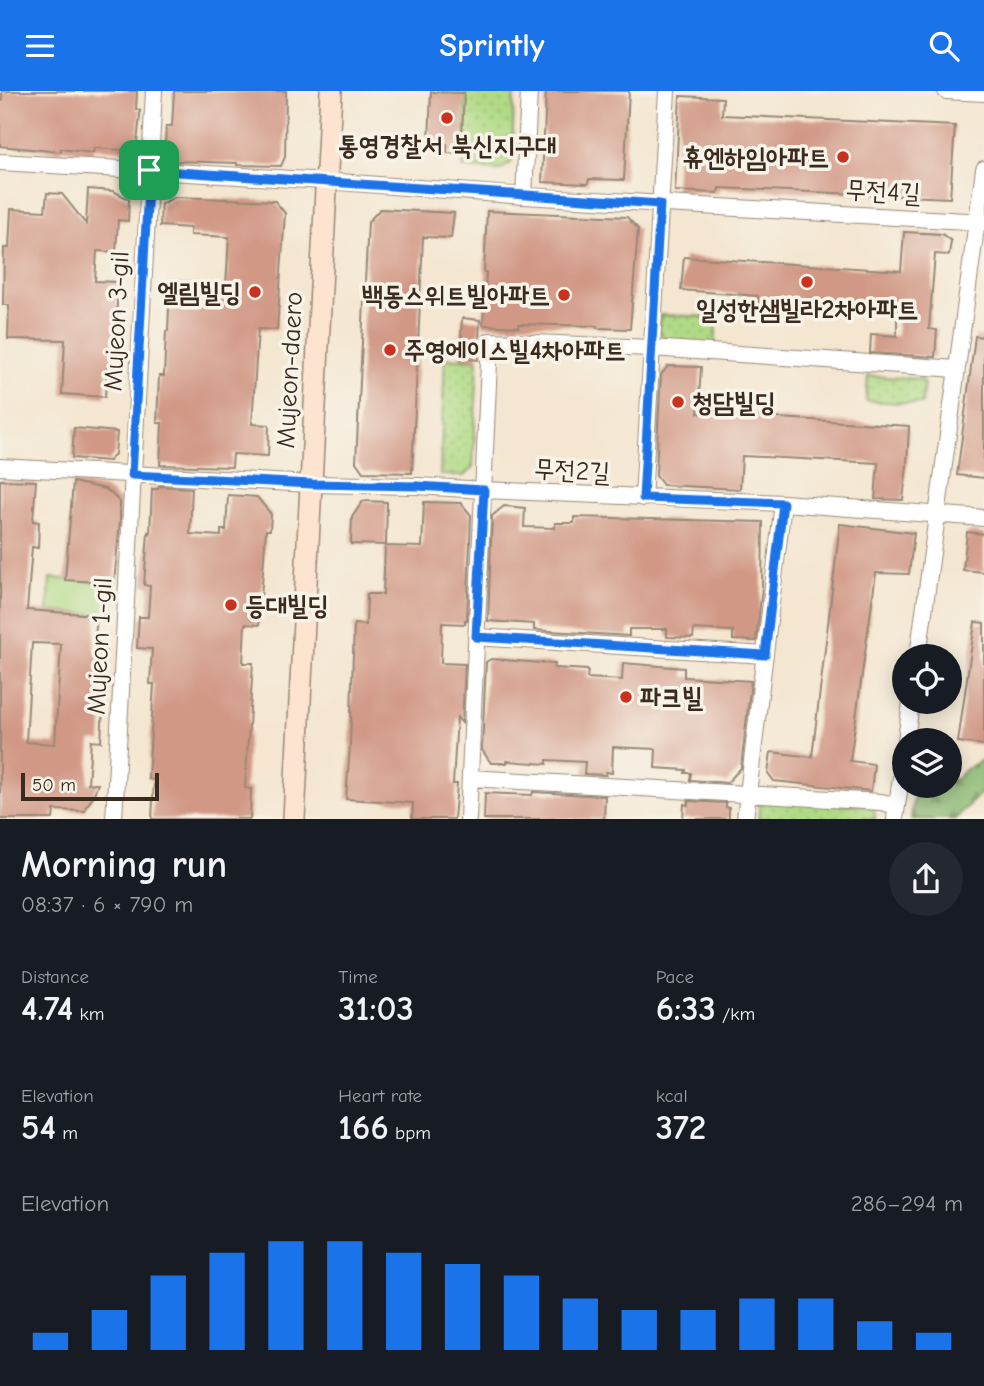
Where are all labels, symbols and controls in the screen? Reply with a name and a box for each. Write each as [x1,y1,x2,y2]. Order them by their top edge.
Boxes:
icon: menu [21,27,59,65]
text: Sprintly [440,27,544,64]
icon: search [925,27,963,65]
marker: 통영경찰서 북신지구대 [439,110,455,126]
place label: 통영경찰서 북신지구대 [338,131,556,161]
pin [119,140,179,200]
place label: 휴엔하임아파트 [683,143,829,173]
marker: 휴엔하임아파트 [835,149,851,165]
icon: arrive [130,151,168,189]
street label: 무전4길 [845,175,921,209]
street label: Mujeon 3-gil [98,250,136,392]
marker: 일성한샘빌라2차아파트 [799,274,815,290]
place label: 엘림빌딩 [157,278,241,308]
place label: 백동스위트빌아파트 [362,281,550,311]
marker: 엘림빌딩 [247,284,263,300]
marker: 백동스위트빌아파트 [556,287,572,303]
street label: Mujeon-daero [271,291,309,449]
place label: 일성한샘빌라2차아파트 [696,295,918,325]
place label: 주영에이스빌4차아파트 [404,336,625,366]
marker: 주영에이스빌4차아파트 [382,342,398,358]
place label: 청담빌딩 [692,388,776,418]
marker: 청담빌딩 [670,394,686,410]
street label: 무전2길 [533,454,611,488]
street label: Mujeon 1-gil [81,577,119,715]
place label: 등대빌딩 [245,591,329,621]
marker: 등대빌딩 [223,597,239,613]
map controls [892,644,962,798]
button: locate [892,644,962,714]
place label: 파크빌 [640,683,704,713]
marker: 파크빌 [618,689,634,705]
button: layers [892,728,962,798]
scale bar [21,770,159,802]
text: 50 m [32,774,76,796]
button: share [889,842,963,916]
text: Morning run [21,843,227,887]
text: 08:37 · 6 × 790 m [21,891,193,918]
text: Distance [21,966,89,988]
text: Time [338,966,378,988]
text: Pace [656,966,694,988]
text: 4.74 [21,988,73,1029]
text: 31:03 [338,988,414,1029]
text: 6:33 [656,988,716,1029]
text: km [73,1003,104,1025]
text: /km [716,1003,755,1025]
text: Elevation [21,1085,94,1107]
text: Heart rate [338,1085,422,1107]
text: kcal [656,1085,688,1107]
text: 54 [21,1107,56,1148]
text: 166 [338,1107,389,1148]
text: 372 [656,1107,706,1148]
text: m [56,1122,78,1144]
text: bpm [389,1122,431,1144]
text: Elevation [21,1190,109,1217]
text: 286–294 m [851,1190,963,1217]

